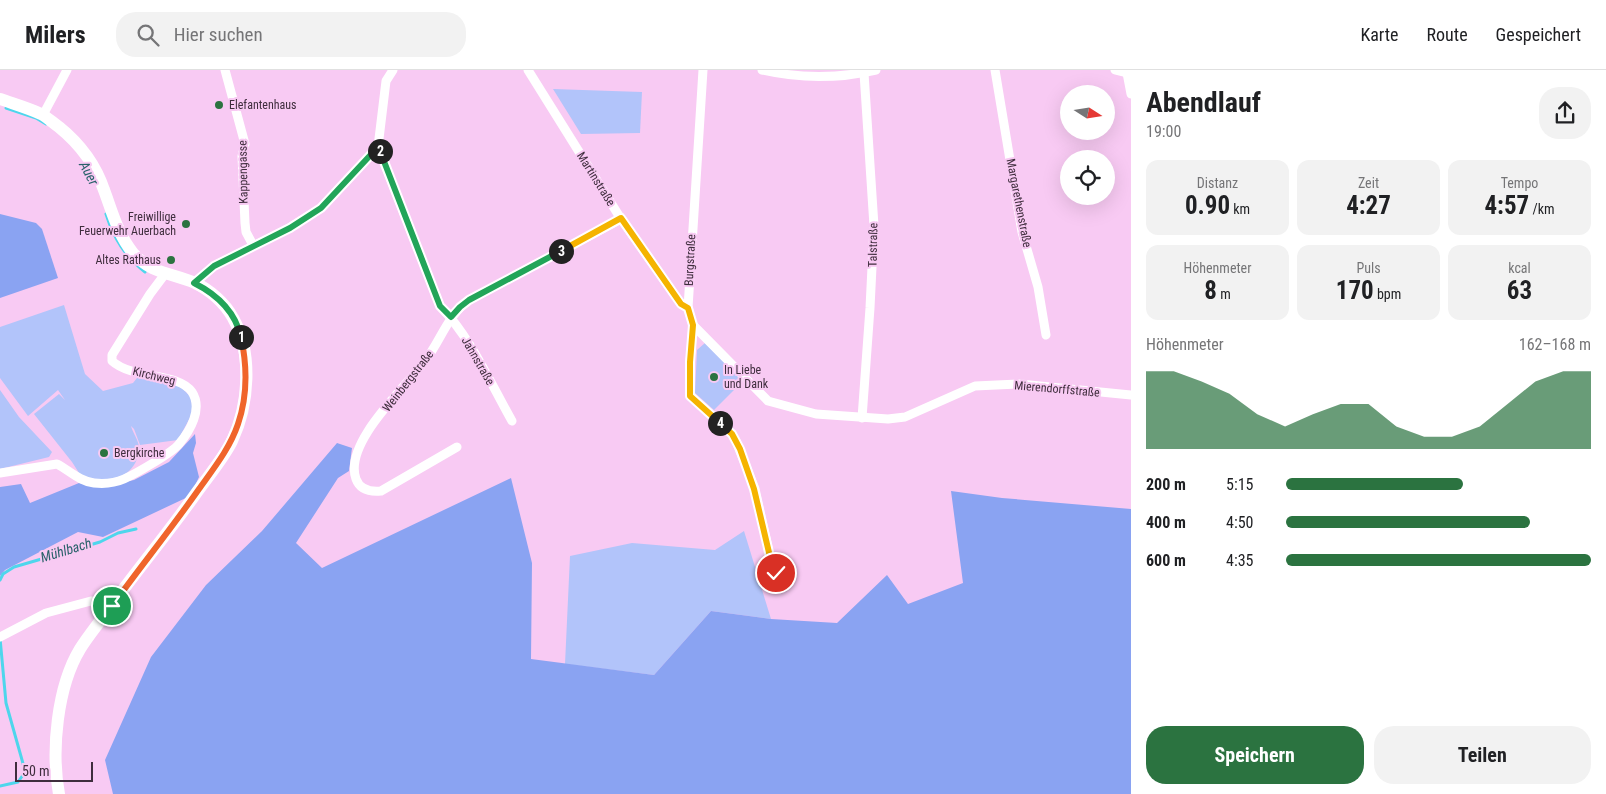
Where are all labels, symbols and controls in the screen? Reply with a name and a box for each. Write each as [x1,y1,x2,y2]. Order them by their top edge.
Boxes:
search box [116,12,466,57]
text: Milers [25,21,86,49]
icon: search [134,21,162,49]
text: Hier suchen [174,23,263,46]
text: Karte [1360,24,1399,45]
text: Route [1427,24,1468,45]
text: Gespeichert [1496,24,1581,45]
north arrow [1060,85,1115,140]
map controls [1060,85,1115,205]
text: Abendlauf [1146,86,1261,119]
button: share [1539,87,1591,139]
place label: Elefantenhaus [229,98,297,112]
marker: Elefantenhaus [213,99,225,111]
text: 19:00 [1146,122,1181,141]
pin: 2 [368,138,392,164]
street label: Kappengasse [235,140,251,204]
text: 2 [377,143,384,159]
street label: Martinstraße [574,149,618,209]
button: locate [1060,150,1115,205]
water label: Auer [76,157,102,188]
street label: Margarethenstraße [1004,157,1035,249]
text: Distanz [1197,175,1238,191]
text: Zeit [1358,175,1379,191]
text: Tempo [1501,175,1538,191]
text: 0.90 [1185,191,1230,220]
text: 4:27 [1346,191,1391,220]
text: 4:57 [1484,191,1529,220]
text: km [1230,201,1250,217]
text: /km [1529,201,1555,217]
place label: Freiwillige Feuerwehr Auerbach [79,210,176,238]
marker: Freiwillige Feuerwehr Auerbach [180,218,192,230]
street label: Talstraße [866,222,880,267]
street label: Burgstraße [682,233,698,286]
pin: 3 [548,238,574,264]
text: 3 [558,243,565,259]
place label: Altes Rathaus [95,253,161,267]
marker: Altes Rathaus [165,254,177,266]
text: Höhenmeter [1184,260,1251,276]
text: Puls [1356,260,1381,276]
text: kcal [1508,260,1531,276]
text: 8 [1204,276,1217,305]
text: 170 [1336,276,1374,305]
text: 63 [1507,276,1532,305]
text: m [1217,286,1231,302]
text: bpm [1374,286,1401,302]
pin: 1 [228,324,254,350]
text: 1 [238,329,245,345]
street label: Jahnstraße [459,334,498,388]
text: Höhenmeter [1146,335,1224,354]
text: 162–168 m [1519,335,1591,354]
street label: Weinbergstraße [380,347,437,415]
place label: In Liebe und Dank [724,363,769,391]
street label: Kirchweg [131,364,177,388]
marker: In Liebe und Dank [708,371,720,383]
street label: Mierendorffstraße [1014,378,1101,400]
pin: 4 [708,410,732,436]
text: 4 [717,415,724,431]
place label: Bergkirche [114,446,165,460]
marker: Bergkirche [98,447,110,459]
text: 200 m [1146,475,1186,494]
text: 5:15 [1226,475,1253,494]
text: 400 m [1146,513,1186,532]
text: 4:50 [1226,513,1253,532]
water label: Mühlbach [39,535,93,565]
text: 600 m [1146,551,1186,570]
text: 4:35 [1226,551,1253,570]
pin [755,552,797,594]
icon: check [762,559,790,587]
pin [91,585,133,627]
icon: arrive [98,592,126,620]
button: Speichern [1146,726,1364,784]
button: Teilen [1374,726,1591,784]
scale bar [15,759,92,782]
text: 50 m [22,763,50,779]

